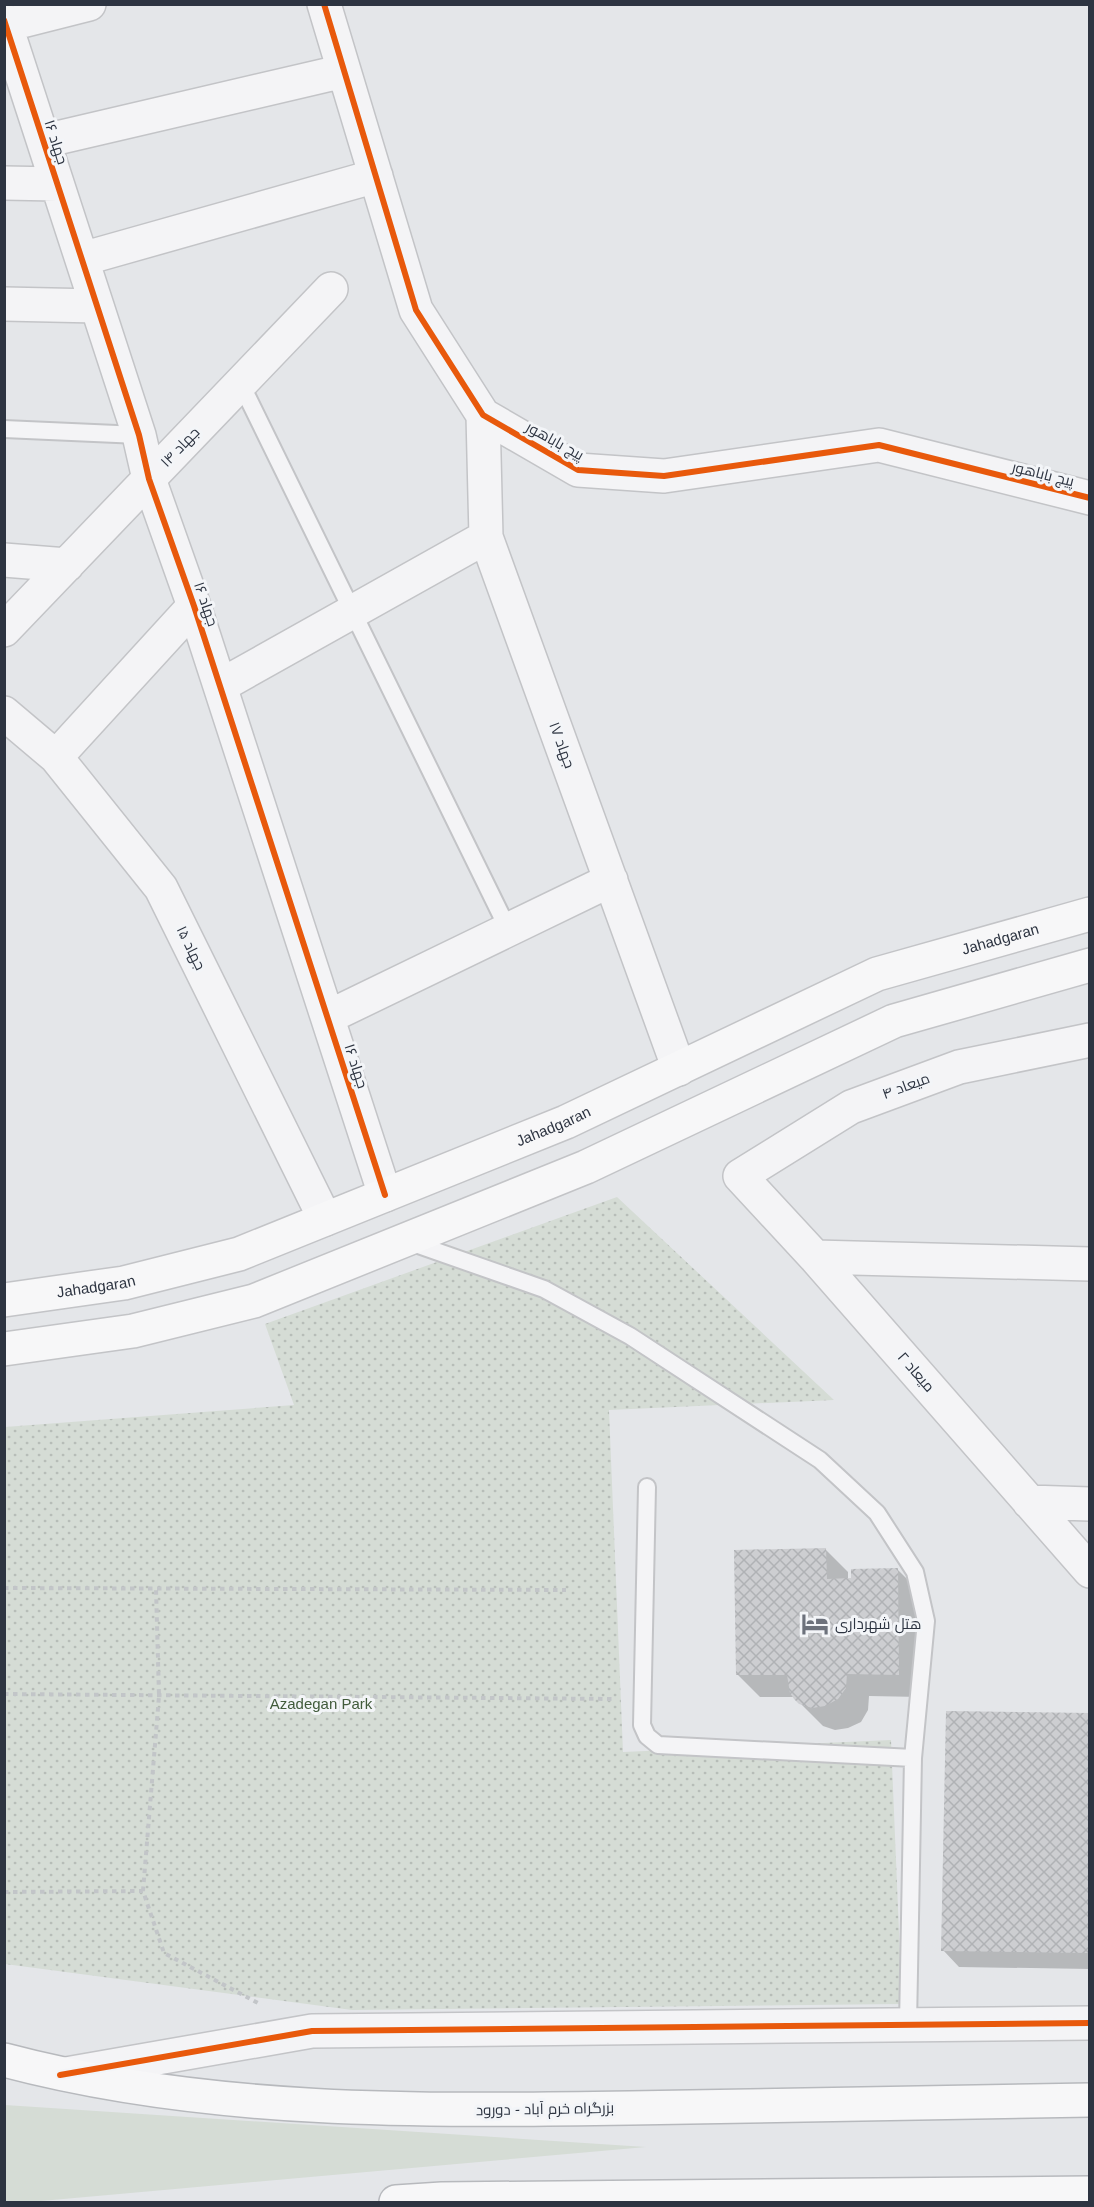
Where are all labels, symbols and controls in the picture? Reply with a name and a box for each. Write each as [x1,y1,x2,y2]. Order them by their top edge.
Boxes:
street label: جهاد ۱۶ [39,117,72,167]
street label: پیچ باباهور [521,417,587,466]
street label: جهاد ۱۴ [157,423,204,471]
street label: پیچ باباهور [1009,457,1076,492]
street label: جهاد ۱۶ [189,579,222,629]
street label: جهاد ۱۷ [544,719,579,771]
street label: Jahadgaran [960,920,1041,958]
street label: جهاد ۱۵ [172,923,209,973]
street label: جهاد ۱۶ [339,1041,372,1091]
street label: میعاد ۴ [880,1069,932,1102]
street label: Jahadgaran [513,1103,593,1149]
street label: Jahadgaran [56,1271,137,1300]
street label: میعاد ۲ [894,1348,938,1395]
hotel icon: هتل شهرداری [800,1609,830,1639]
place label: هتل شهرداری [835,1615,921,1634]
park label: Azadegan Park [270,1695,373,1712]
street label: بزرگراه خرم آباد - دورود [476,2099,614,2120]

